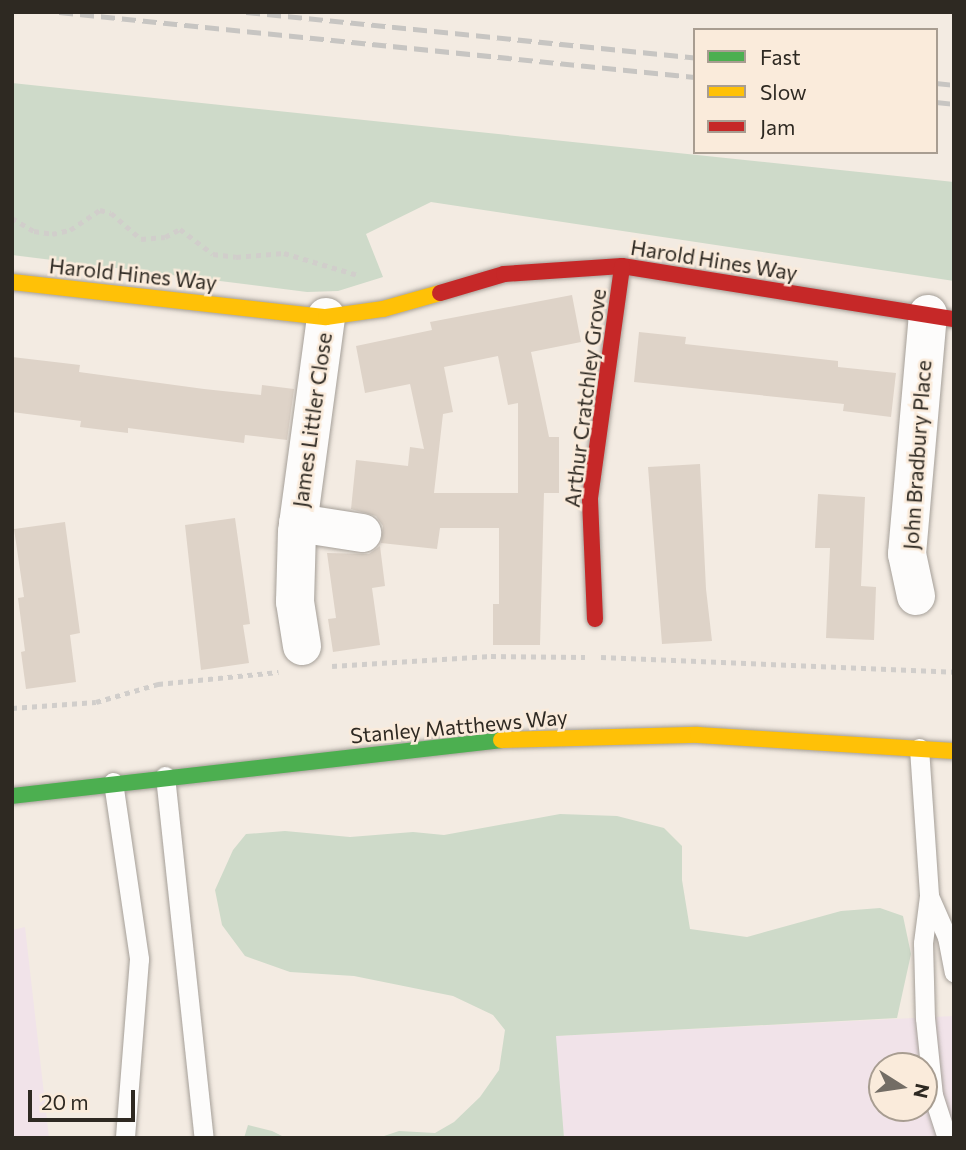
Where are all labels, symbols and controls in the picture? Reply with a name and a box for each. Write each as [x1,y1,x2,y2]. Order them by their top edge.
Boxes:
legend [693,28,938,154]
text: Fast [760,44,801,69]
text: Slow [760,79,807,104]
text: Jam [760,114,795,139]
street label: Harold Hines Way [629,234,799,286]
street label: Harold Hines Way [48,253,218,295]
street label: Arthur Cratchley Grove [559,287,611,509]
street label: James Littler Close [287,331,337,509]
street label: John Bradbury Place [898,359,936,551]
street label: Stanley Matthews Way [349,704,569,748]
north arrow [868,1052,938,1122]
scale bar [32,1076,138,1120]
text: N [909,1082,935,1100]
text: 20 m [41,1089,89,1114]

